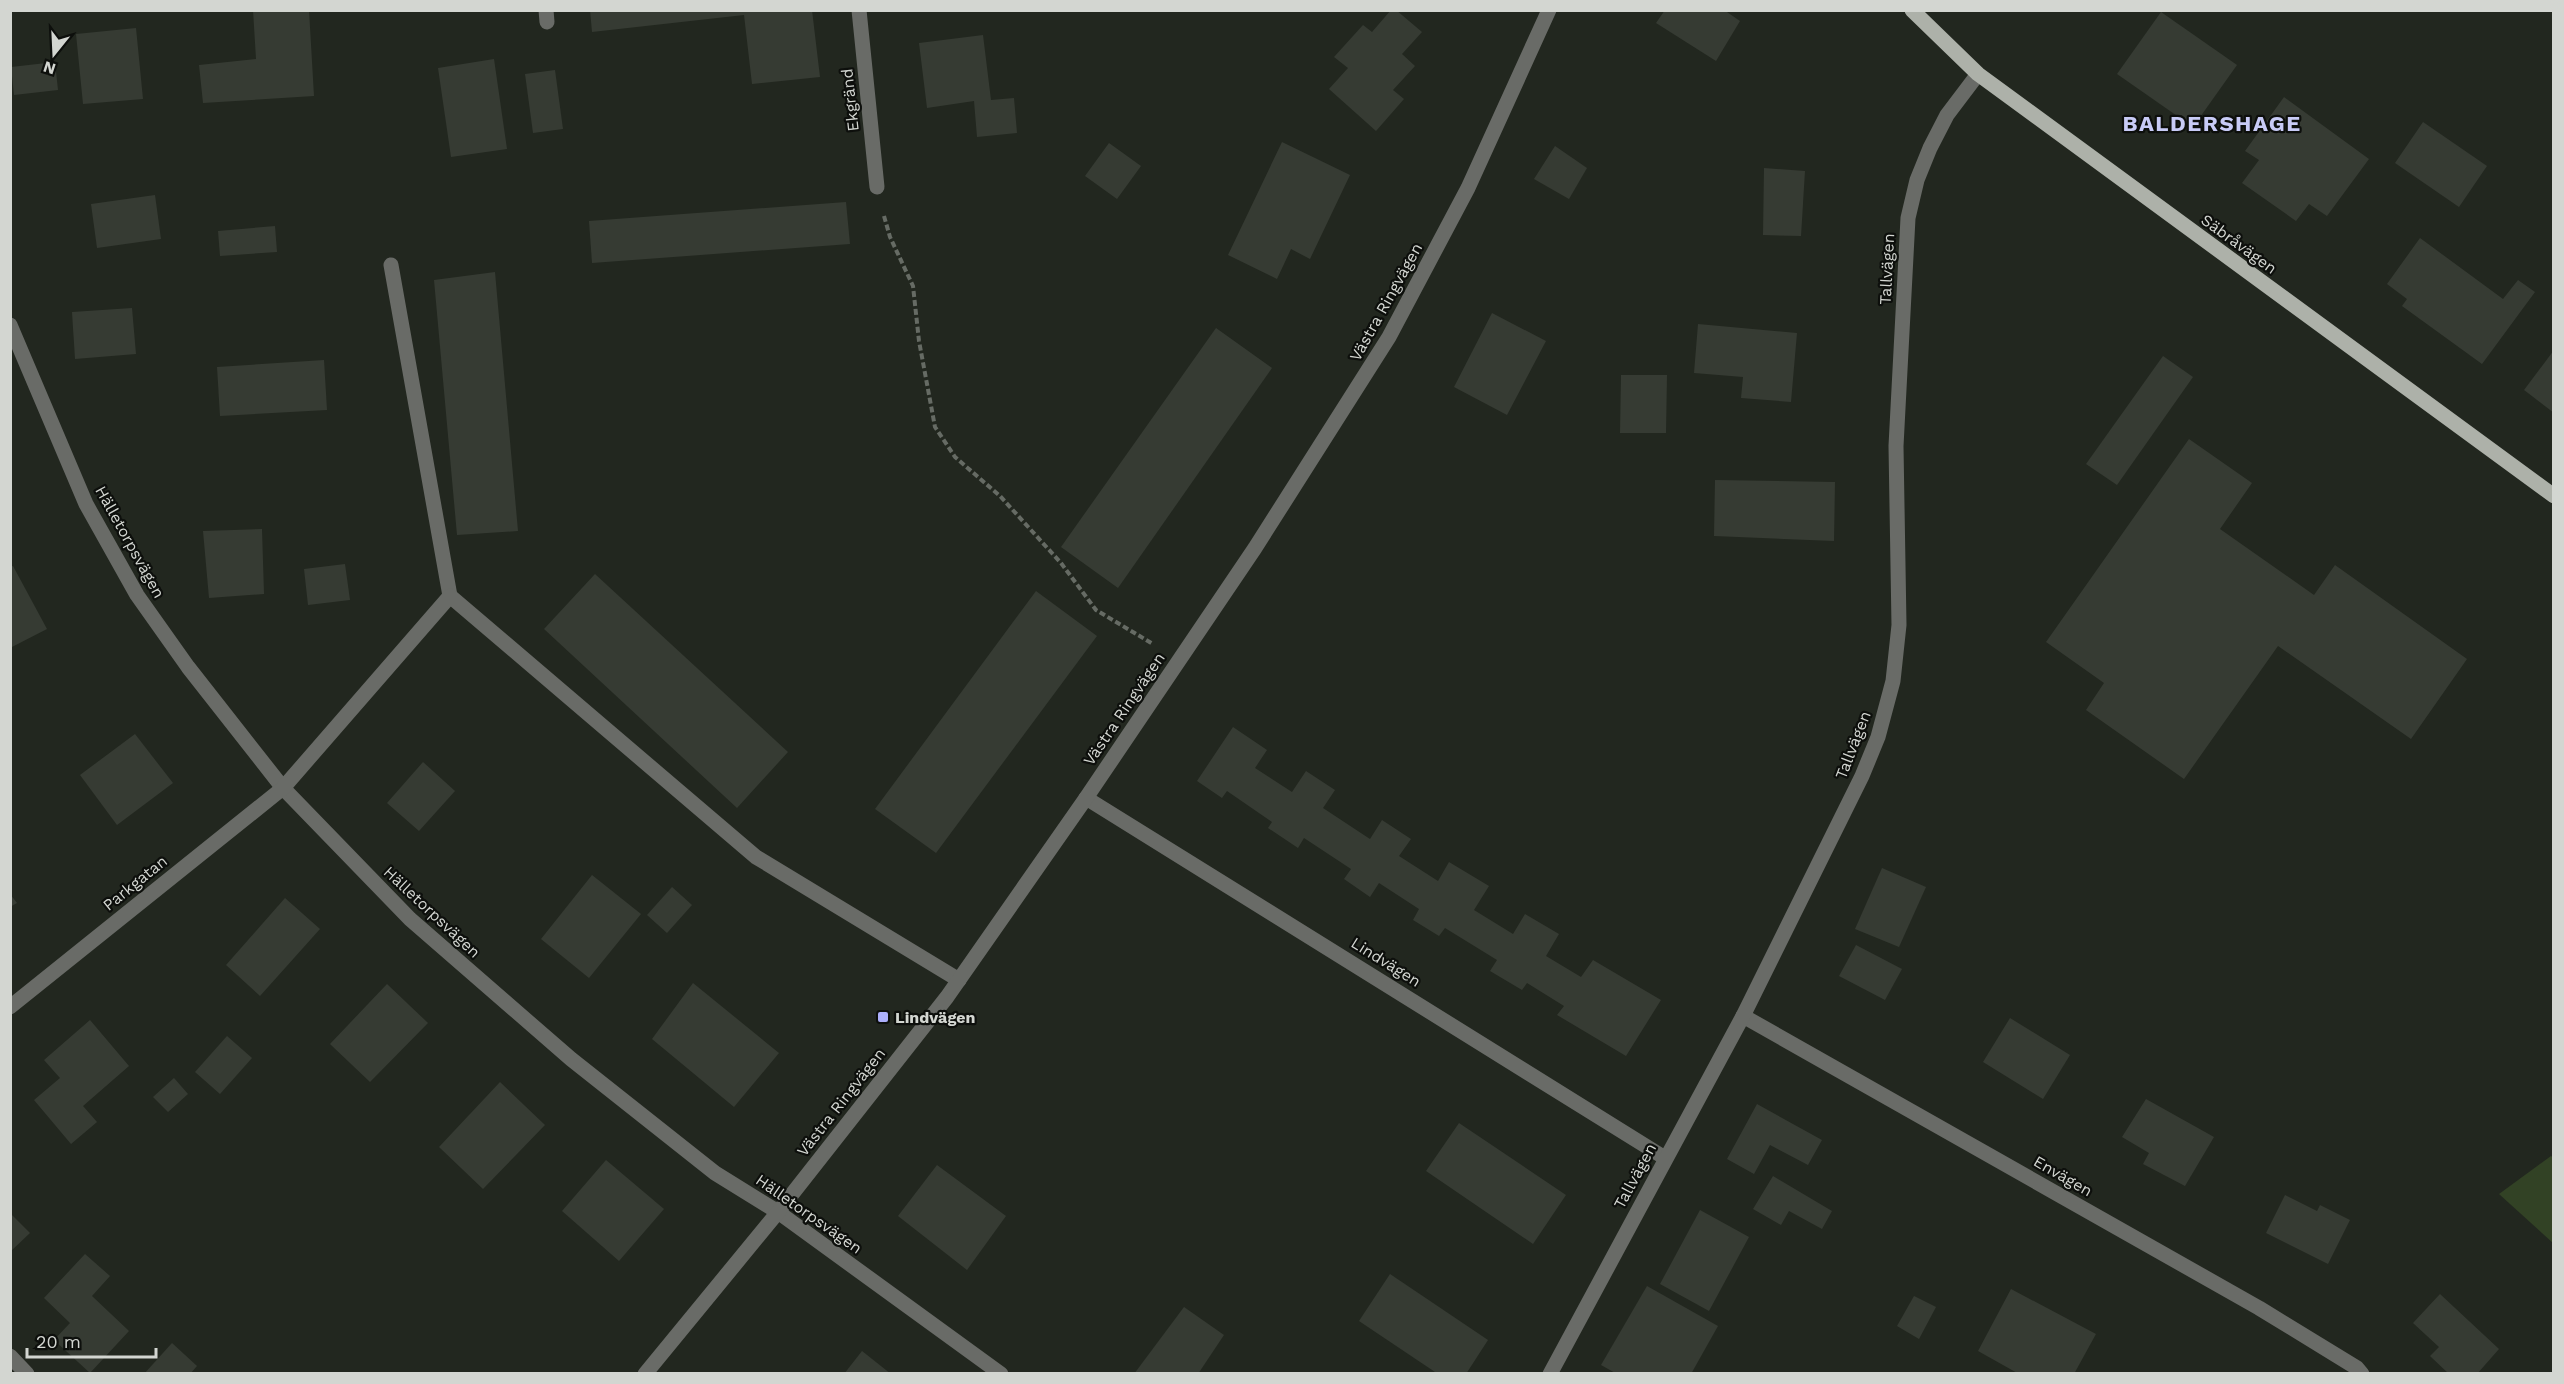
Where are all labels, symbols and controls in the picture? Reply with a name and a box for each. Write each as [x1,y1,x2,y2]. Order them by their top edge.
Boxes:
north arrow [24,24,84,84]
text: N [41,57,58,79]
street label: Ekgränd [837,68,863,132]
district label: BALDERSHAGE [2122,111,2302,136]
street label: Säbråvägen [2197,210,2281,278]
street label: Tallvägen [1876,233,1898,305]
street label: Västra Ringvägen [1346,240,1426,364]
street label: Hälletorpsvägen [91,483,169,601]
street label: Västra Ringvägen [1079,649,1169,769]
street label: Tallvägen [1831,708,1875,782]
street label: Parkgatan [99,851,171,915]
street label: Hälletorpsvägen [380,862,484,962]
street label: Lindvägen [1348,933,1424,991]
place label: Lindvägen [895,1008,976,1027]
marker: Lindvägen [876,1010,890,1024]
street label: Västra Ringvägen [793,1044,889,1160]
street label: Tallvägen [1610,1140,1660,1212]
street label: Envägen [2030,1152,2096,1200]
street label: Hälletorpsvägen [752,1170,866,1258]
scale bar [27,1321,156,1359]
text: 20 m [36,1331,81,1352]

